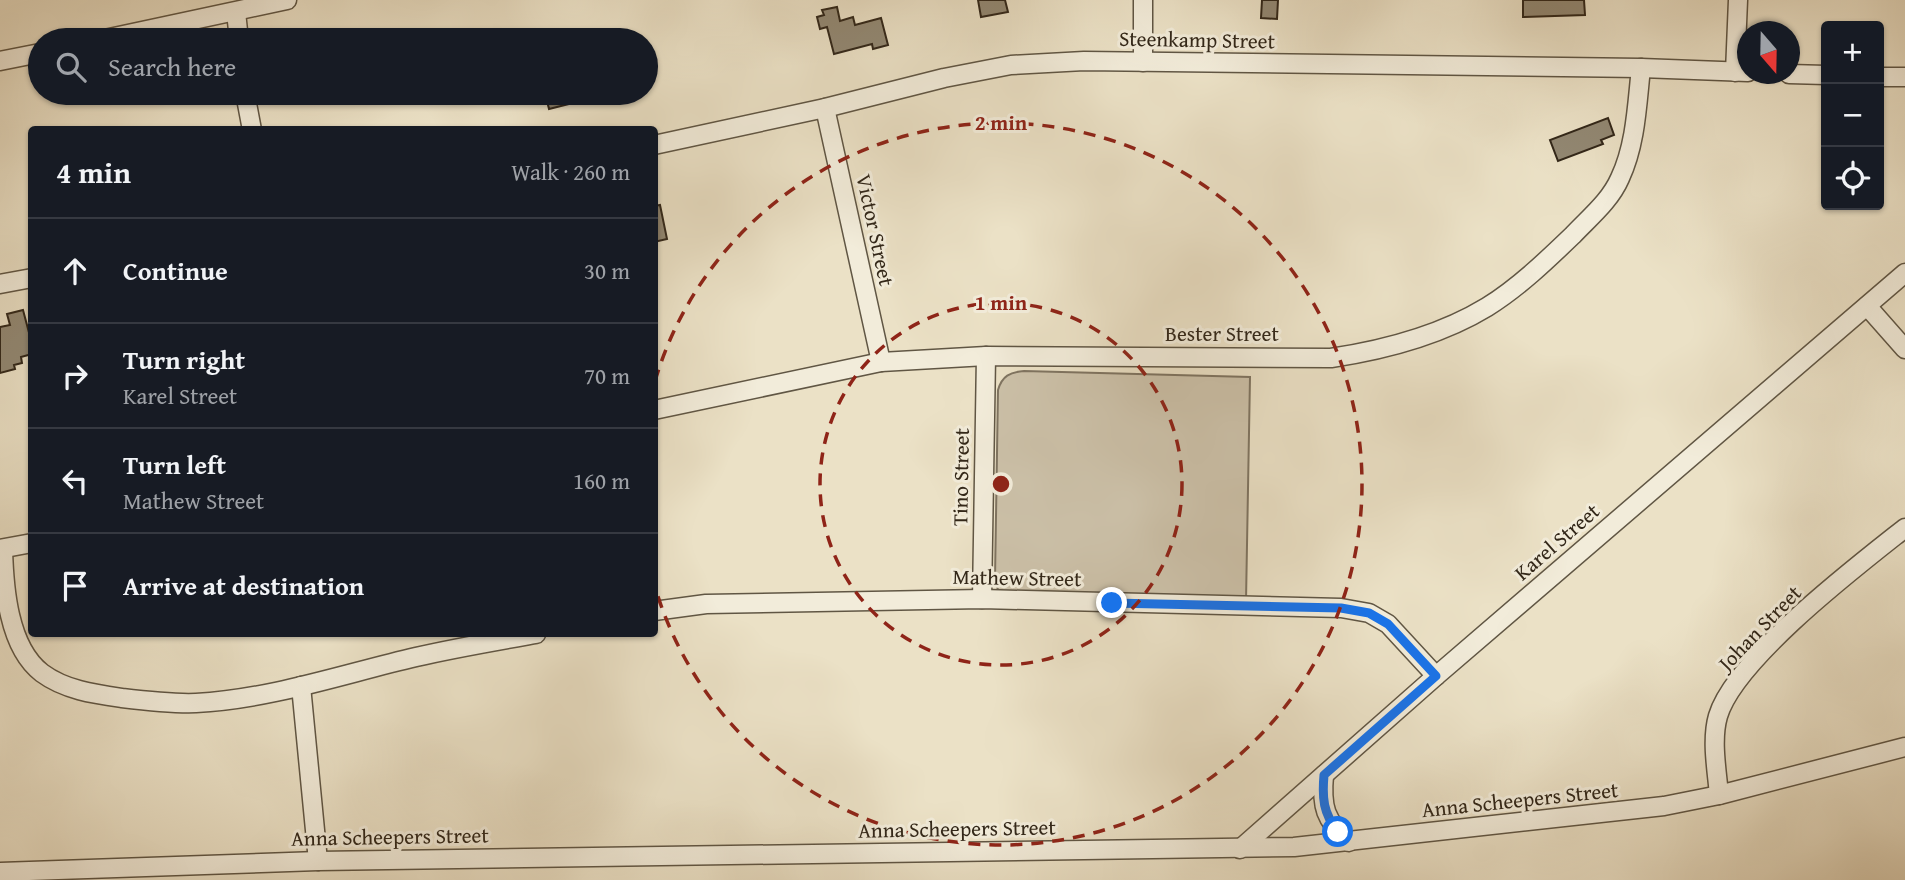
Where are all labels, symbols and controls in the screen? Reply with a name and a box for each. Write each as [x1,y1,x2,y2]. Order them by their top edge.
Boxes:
north arrow [1737,21,1800,84]
map controls [1821,21,1884,210]
button: + [1821,21,1884,84]
street label: Steenkamp Street [1119,23,1276,56]
search box [28,28,658,105]
text: Search here [108,47,236,86]
icon: search [52,48,90,86]
button: − [1821,84,1884,147]
text: 2 min [975,107,1028,138]
button: locate [1821,147,1884,210]
text: 4 min [56,150,131,194]
text: Walk · 260 m [511,155,630,188]
street label: Victor Street [849,171,903,289]
text: Continue [123,251,228,290]
icon: ahead [56,252,94,290]
text: 30 m [584,254,630,287]
text: 1 min [975,287,1028,318]
street label: Bester Street [1165,318,1279,349]
text: Turn right [123,340,245,379]
icon: right [56,357,94,395]
text: 70 m [584,359,630,392]
text: Karel Street [123,379,237,412]
street label: Tino Street [944,427,977,526]
text: Turn left [123,445,226,484]
icon: left [56,462,94,500]
text: 160 m [573,464,630,497]
centre of rings [989,472,1013,496]
text: Mathew Street [123,484,264,517]
street label: Karel Street [1507,495,1607,588]
street label: Mathew Street [952,561,1082,594]
text: Arrive at destination [123,566,364,605]
icon: arrive [56,567,94,605]
street label: Johan Street [1709,577,1809,680]
route end [1096,587,1127,618]
street label: Anna Scheepers Street [1420,774,1620,825]
street label: Anna Scheepers Street [858,811,1057,846]
route start [1322,816,1353,847]
street label: Anna Scheepers Street [291,819,490,854]

